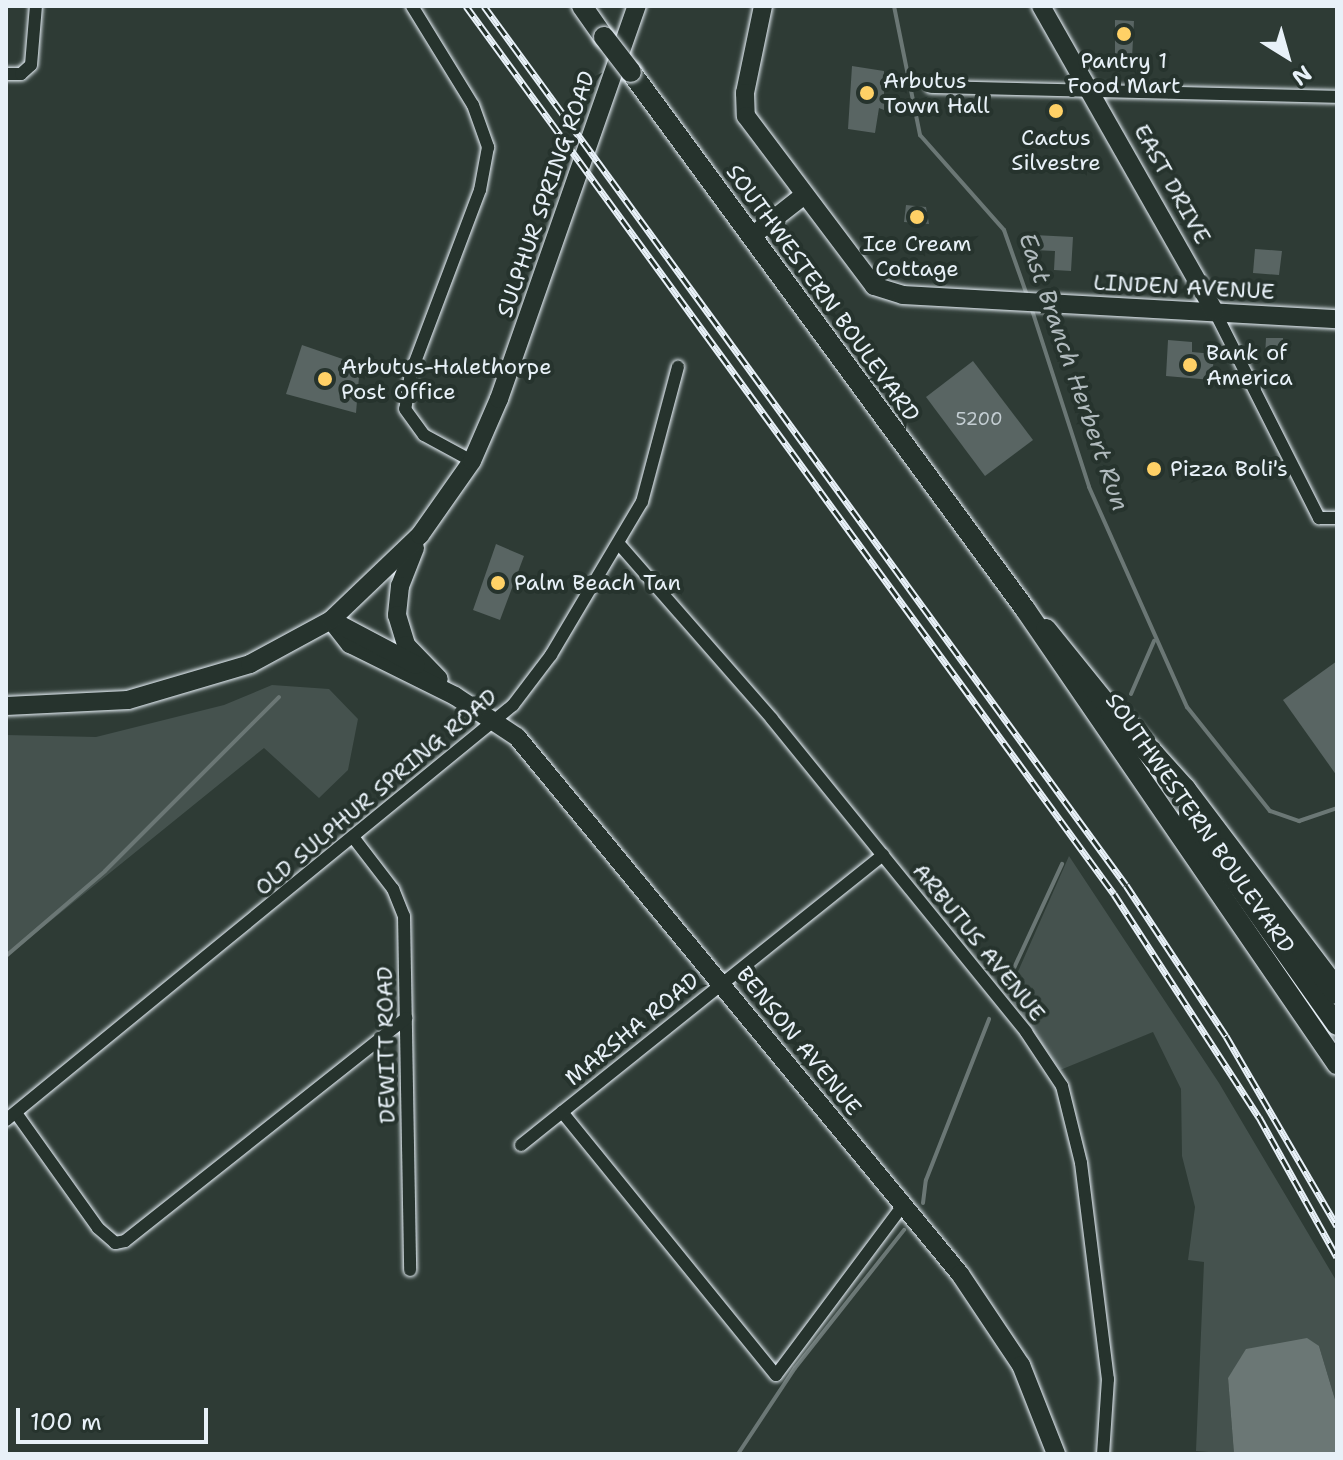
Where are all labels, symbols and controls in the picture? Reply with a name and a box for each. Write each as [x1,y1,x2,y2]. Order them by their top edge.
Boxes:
north arrow [1247,16,1327,96]
marker: Pantry 1 Food Mart [1115,25,1133,43]
place label: Pantry 1 Food Mart [1067,47,1181,98]
text: N [1286,59,1317,92]
street label: SULPHUR SPRING ROAD [491,67,601,321]
place label: Arbutus Town Hall [883,67,990,118]
marker: Arbutus Town Hall [858,84,876,102]
marker: Cactus Silvestre [1047,102,1065,120]
street label: EAST DRIVE [1128,120,1216,248]
place label: Cactus Silvestre [1011,124,1101,176]
street label: SOUTHWESTERN BOULEVARD [721,159,925,427]
marker: Ice Cream Cottage [908,208,926,226]
water label: East Branch Herbert Run [1012,229,1134,515]
place label: Ice Cream Cottage [863,230,971,282]
street label: LINDEN AVENUE [1093,269,1275,305]
place label: Bank of America [1206,339,1293,390]
place label: Arbutus-Halethorpe Post Office [341,353,552,404]
marker: Bank of America [1181,356,1199,374]
marker: Arbutus-Halethorpe Post Office [316,370,334,388]
house number: 5200 [955,408,1003,430]
place label: Pizza Boli's [1170,456,1288,482]
marker: Pizza Boli's [1145,460,1163,478]
place label: Palm Beach Tan [514,570,681,596]
marker: Palm Beach Tan [489,574,507,592]
street label: OLD SULPHUR SPRING ROAD [250,683,502,901]
street label: SOUTHWESTERN BOULEVARD [1100,688,1300,958]
street label: ARBUTUS AVENUE [907,858,1051,1026]
street label: BENSON AVENUE [731,961,867,1121]
street label: DEWITT ROAD [371,966,401,1124]
street label: MARSHA ROAD [560,967,704,1091]
scale bar [20,1392,212,1442]
text: 100 m [30,1406,102,1438]

